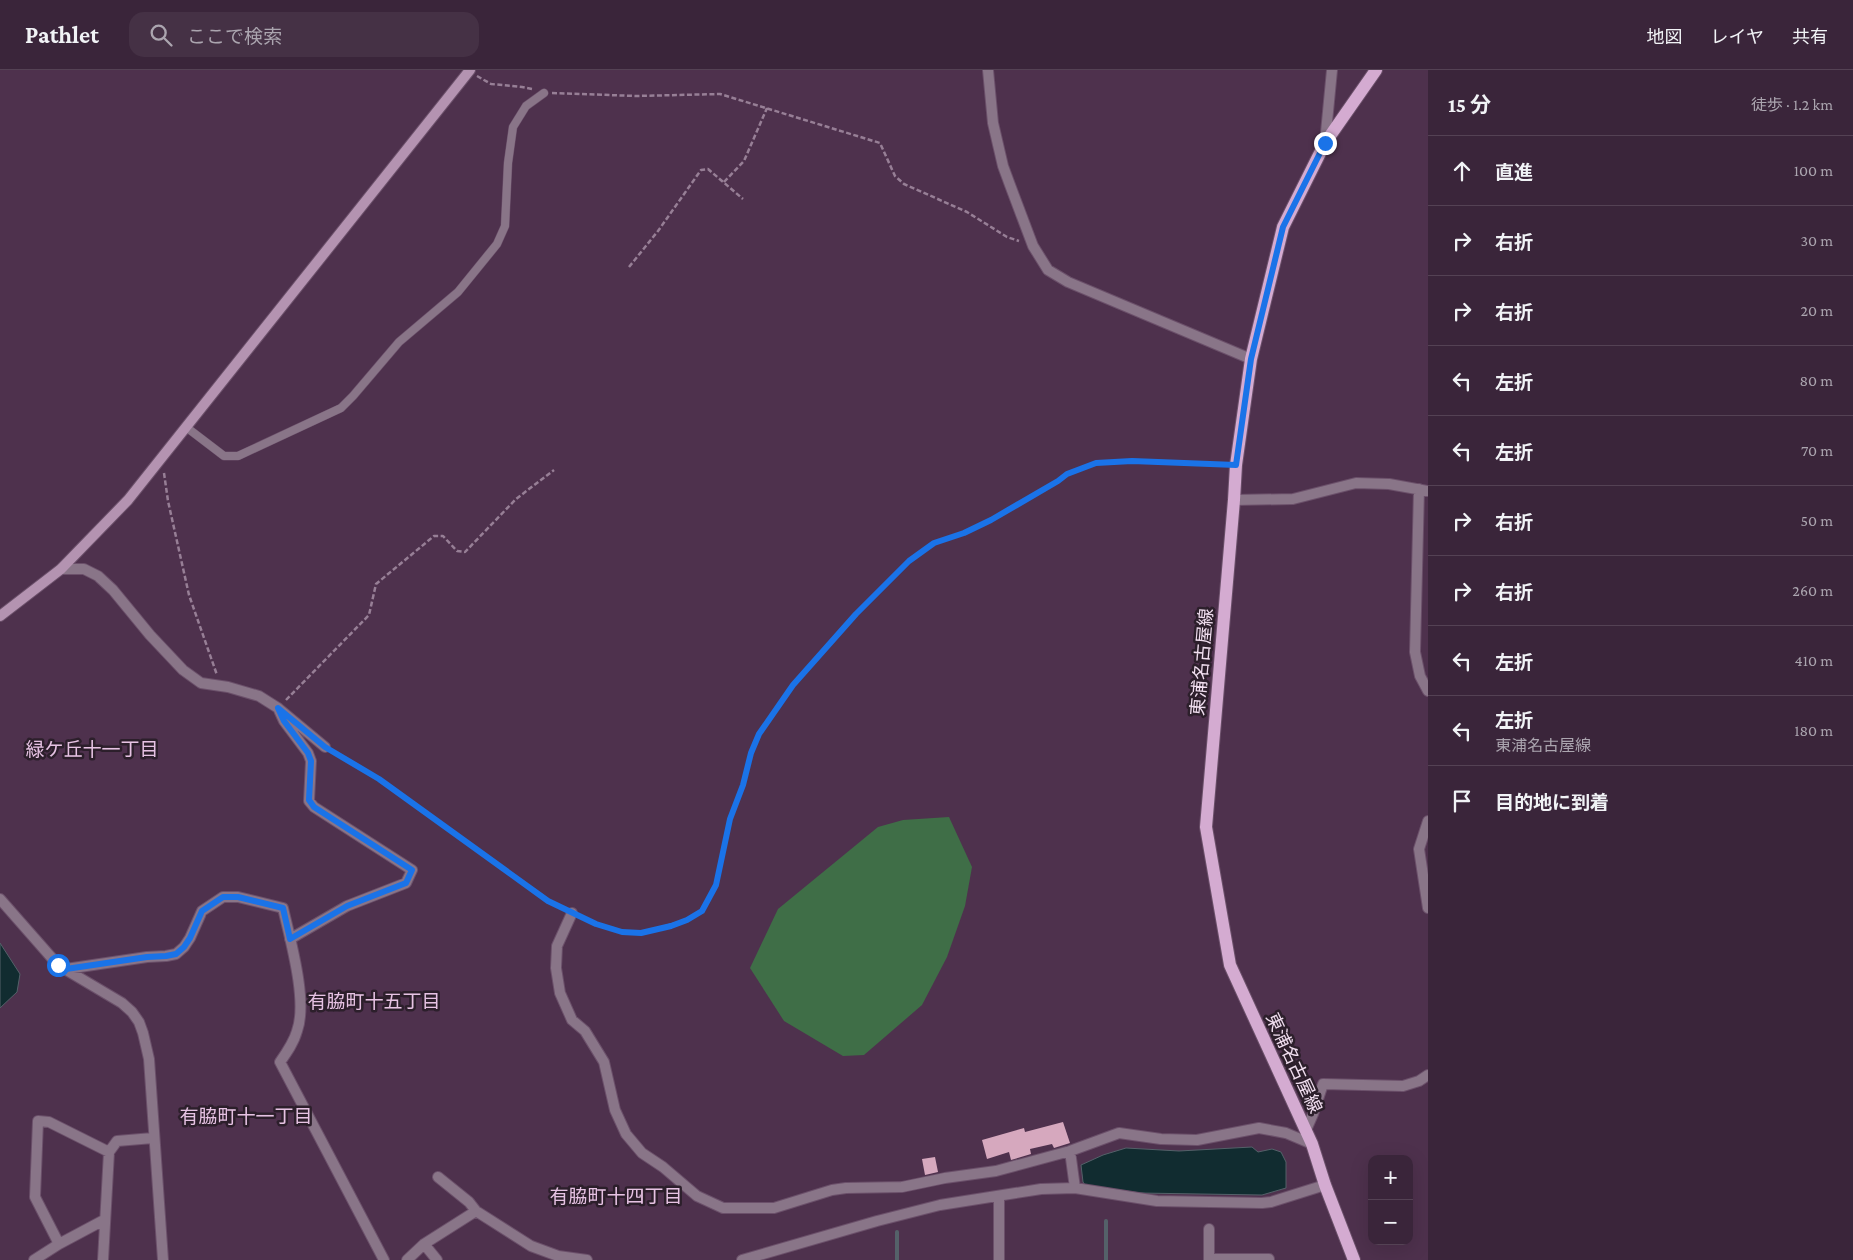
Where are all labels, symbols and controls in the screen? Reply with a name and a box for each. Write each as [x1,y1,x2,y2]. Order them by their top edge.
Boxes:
search box [129,12,479,57]
text: Pathlet [25,21,99,48]
icon: search [147,21,175,49]
text: ここで検索 [187,26,282,47]
text: 地図 [1647,27,1683,47]
text: レイヤ [1711,27,1764,47]
text: 共有 [1792,27,1828,47]
text: 15 分 [1448,93,1491,117]
text: 徒歩 · 1.2 km [1751,96,1833,113]
route end [1314,132,1337,155]
icon: ahead [1448,157,1476,185]
text: 直進 [1495,162,1533,183]
text: 100 m [1794,162,1833,179]
icon: right [1448,227,1476,255]
text: 右折 [1495,232,1533,253]
text: 30 m [1801,232,1833,249]
icon: right [1448,297,1476,325]
text: 右折 [1495,302,1533,323]
text: 20 m [1800,302,1833,319]
icon: left [1448,367,1476,395]
text: 左折 [1495,372,1533,393]
text: 80 m [1799,372,1833,389]
icon: left [1448,437,1476,465]
text: 左折 [1495,442,1533,463]
text: 70 m [1801,442,1833,459]
icon: right [1448,507,1476,535]
text: 右折 [1495,512,1533,533]
text: 50 m [1801,512,1833,529]
icon: right [1448,577,1476,605]
text: 右折 [1495,582,1533,603]
text: 260 m [1792,582,1833,599]
street label: 東浦名古屋線 [1187,607,1217,717]
icon: left [1448,647,1476,675]
text: 左折 [1495,652,1533,673]
text: 410 m [1795,652,1833,669]
text: 左折 [1495,710,1533,731]
icon: left [1448,717,1476,745]
text: 180 m [1794,722,1833,739]
text: 東浦名古屋線 [1495,737,1591,754]
district label: 緑ケ丘十一丁目 [25,739,159,760]
icon: arrive [1448,787,1476,815]
text: 目的地に到着 [1495,792,1609,813]
route start [47,954,70,977]
district label: 有脇町十五丁目 [307,991,441,1012]
street label: 東浦名古屋線 [1262,1010,1326,1116]
district label: 有脇町十一丁目 [179,1106,313,1127]
map controls [1368,1155,1413,1245]
button: + [1368,1155,1413,1200]
district label: 有脇町十四丁目 [549,1186,683,1207]
button: − [1368,1200,1413,1245]

